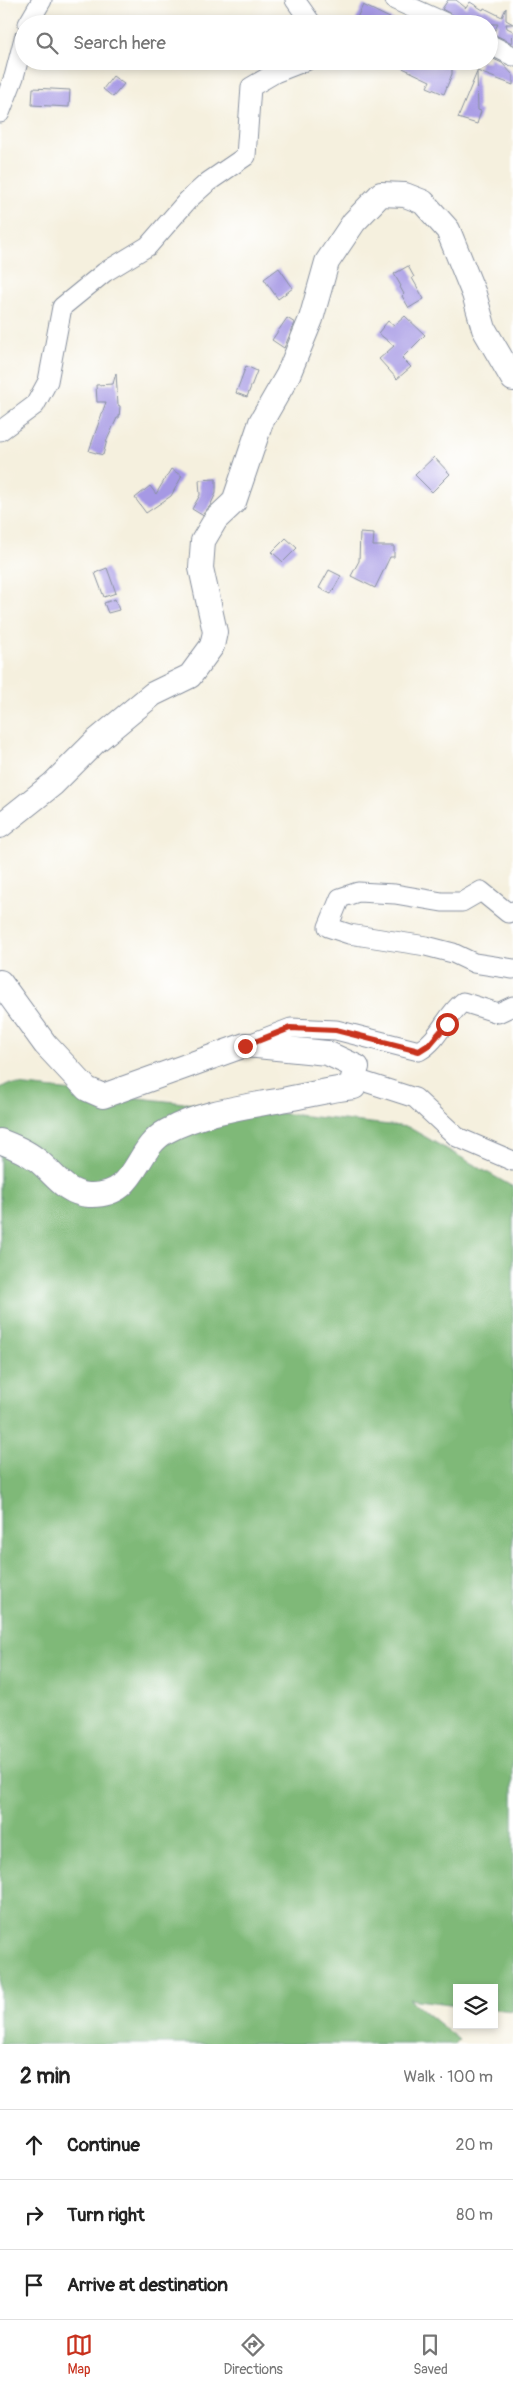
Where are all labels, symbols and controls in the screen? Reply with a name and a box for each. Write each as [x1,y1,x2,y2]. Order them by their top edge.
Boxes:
search box [15,15,498,70]
icon: search [33,29,61,57]
text: Search here [73,31,166,55]
route start [436,1013,459,1036]
route end [234,1035,257,1058]
map controls [453,1984,498,2029]
button: layers [453,1984,498,2029]
text: 2 min [20,2063,70,2090]
text: Walk · 100 m [404,2067,493,2087]
icon: ahead [20,2131,48,2159]
text: Continue [67,2133,140,2157]
text: 20 m [455,2135,493,2155]
icon: right [20,2201,48,2229]
text: Turn right [67,2203,145,2227]
text: 80 m [456,2205,493,2225]
icon: arrive [20,2271,48,2299]
text: Arrive at destination [67,2273,228,2297]
tab: Map [65,2331,93,2378]
tab: Directions [223,2331,283,2378]
tab: Saved [413,2331,448,2378]

